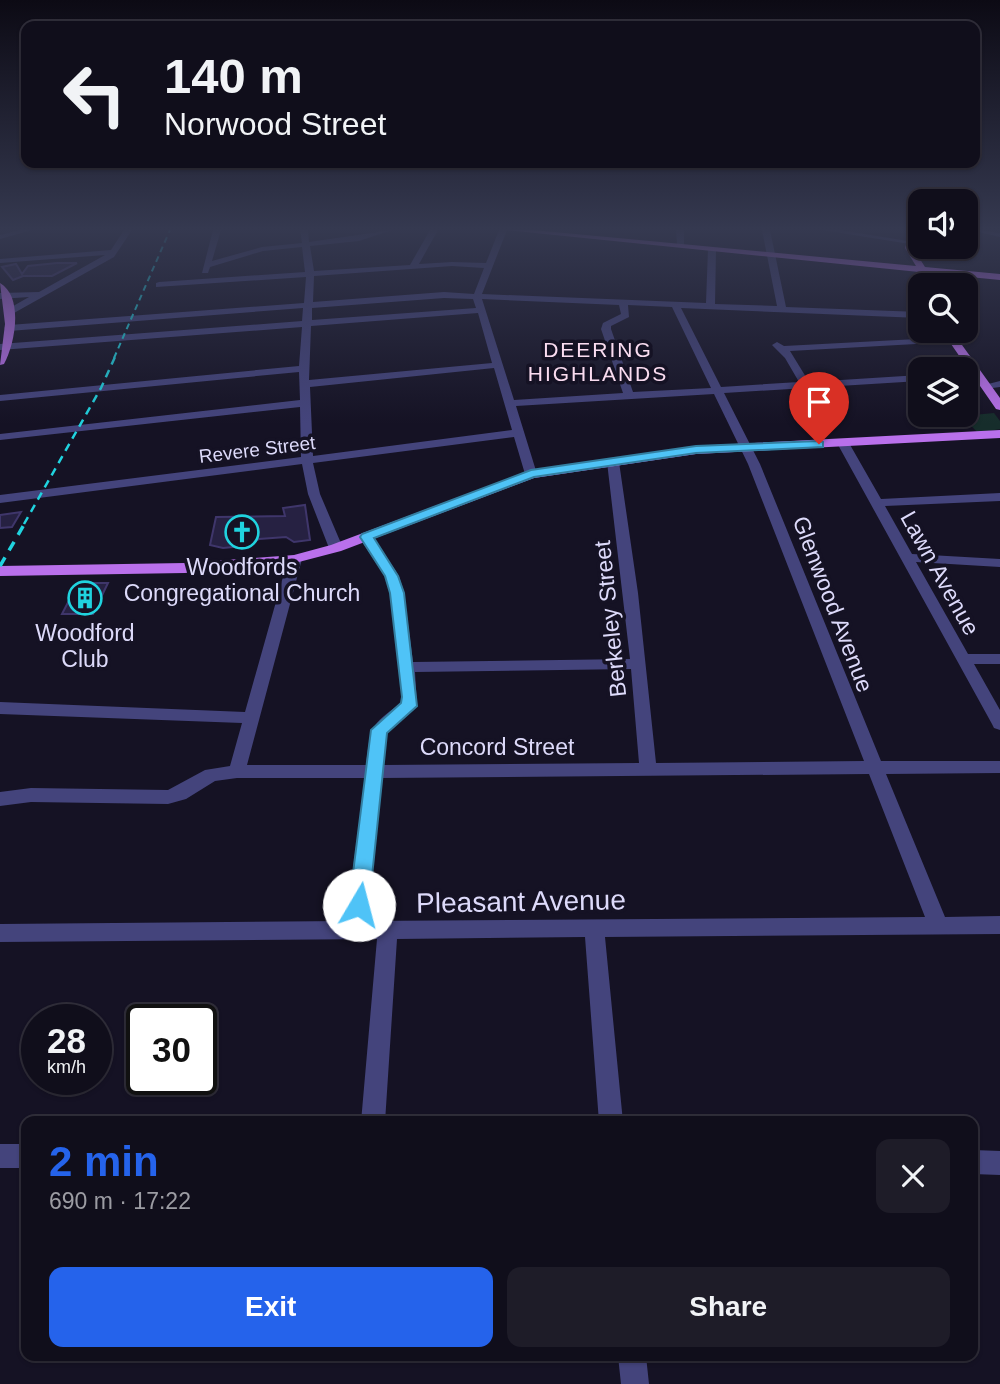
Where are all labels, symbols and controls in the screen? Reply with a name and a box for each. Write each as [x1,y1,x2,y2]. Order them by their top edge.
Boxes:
icon: left [49,49,140,140]
text: 140 m [164,49,303,103]
text: Norwood Street [164,106,386,142]
map controls [908,189,978,427]
button: sound [908,189,978,259]
button: search [908,273,978,343]
district label: DEERING HIGHLANDS [528,338,668,385]
button: layers [908,357,978,427]
pin [789,372,849,444]
icon: arrive [800,383,838,421]
street label: Revere Street [198,432,317,467]
street label: Lawn Avenue [895,506,985,640]
street label: Glenwood Avenue [787,512,879,696]
church icon: Woodfords Congregational Church [223,513,261,551]
street label: Berkeley Street [589,539,631,699]
place label: Woodfords Congregational Church [124,554,360,606]
building icon: Woodford Club [66,579,104,617]
place label: Woodford Club [35,620,135,672]
street label: Concord Street [420,734,575,760]
position arrow [322,868,396,942]
street label: Pleasant Avenue [416,884,626,919]
speed limit sign: 30 [126,1004,217,1095]
text: 28 [47,1021,86,1060]
text: km/h [47,1057,86,1077]
text: 2 min [49,1138,159,1185]
button: close [876,1139,950,1213]
text: 690 m · 17:22 [49,1188,191,1214]
button: Exit [49,1267,493,1347]
button: Share [507,1267,950,1347]

